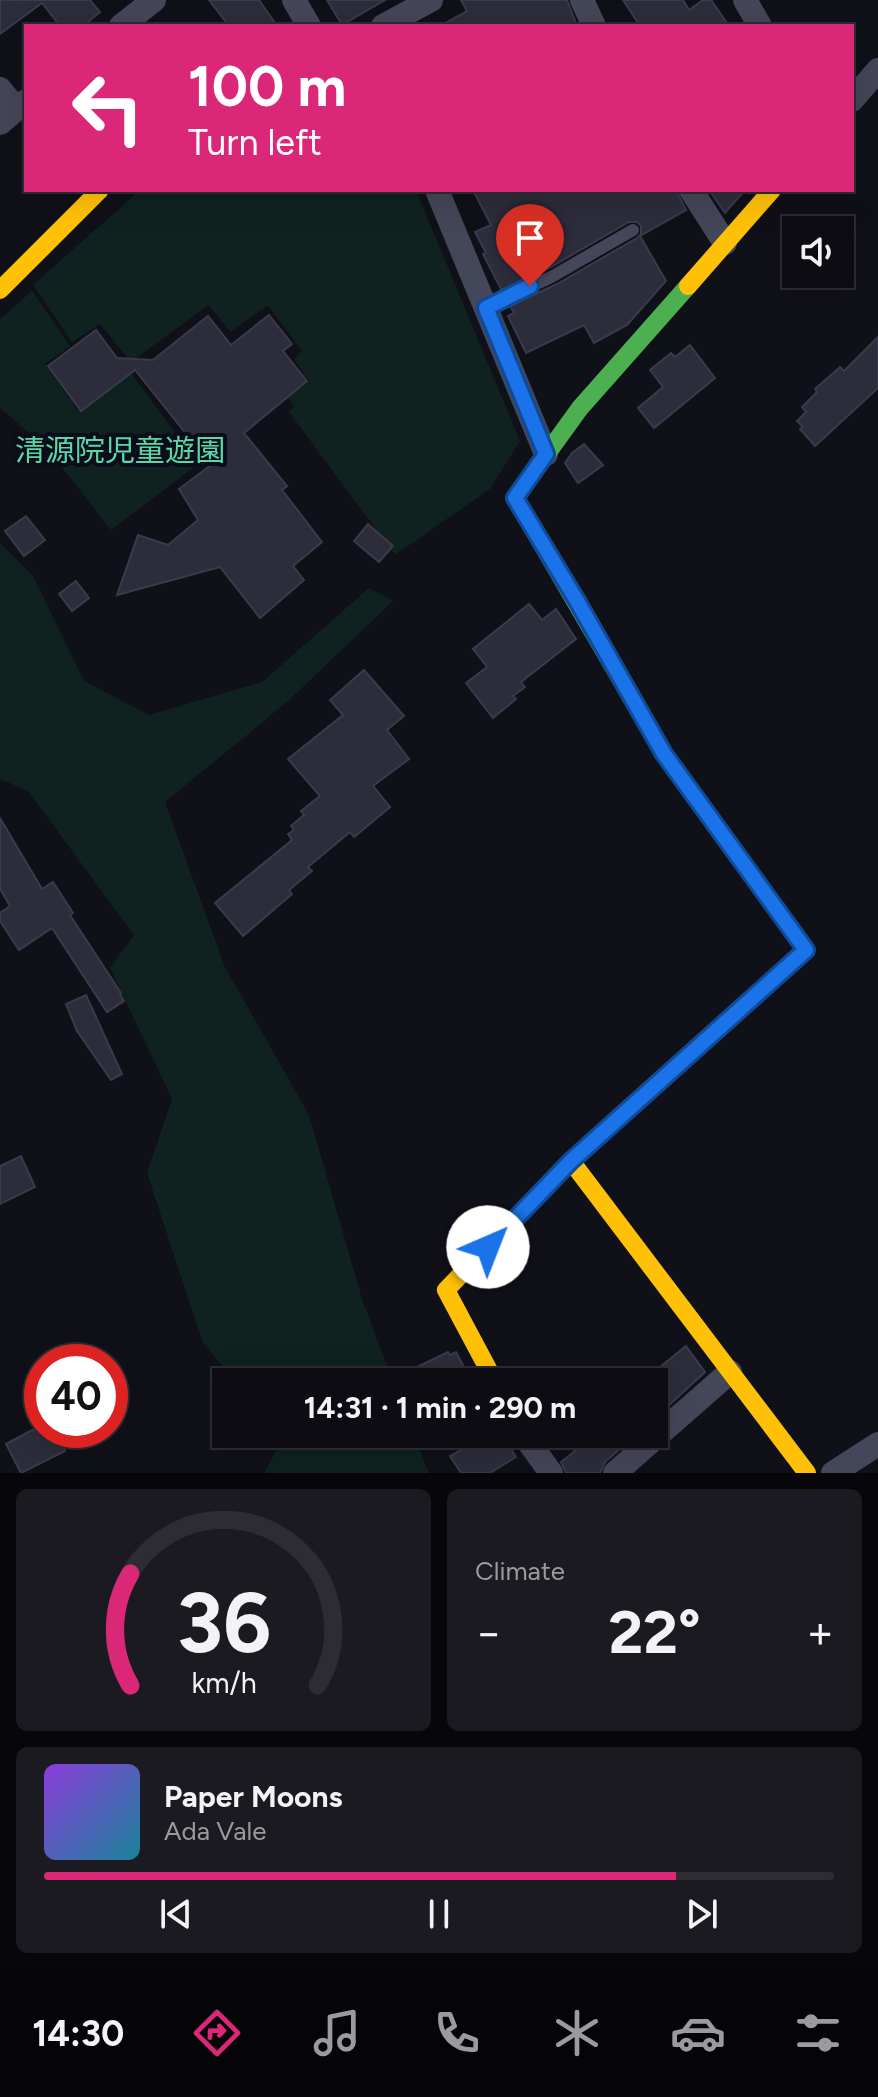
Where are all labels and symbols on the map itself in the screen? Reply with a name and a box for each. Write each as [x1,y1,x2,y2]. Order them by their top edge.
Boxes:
pin [496,204,564,286]
park label: 清源院児童遊園 [15,432,225,469]
position arrow [446,1205,530,1289]
speed limit sign: 40 [24,1344,128,1448]

